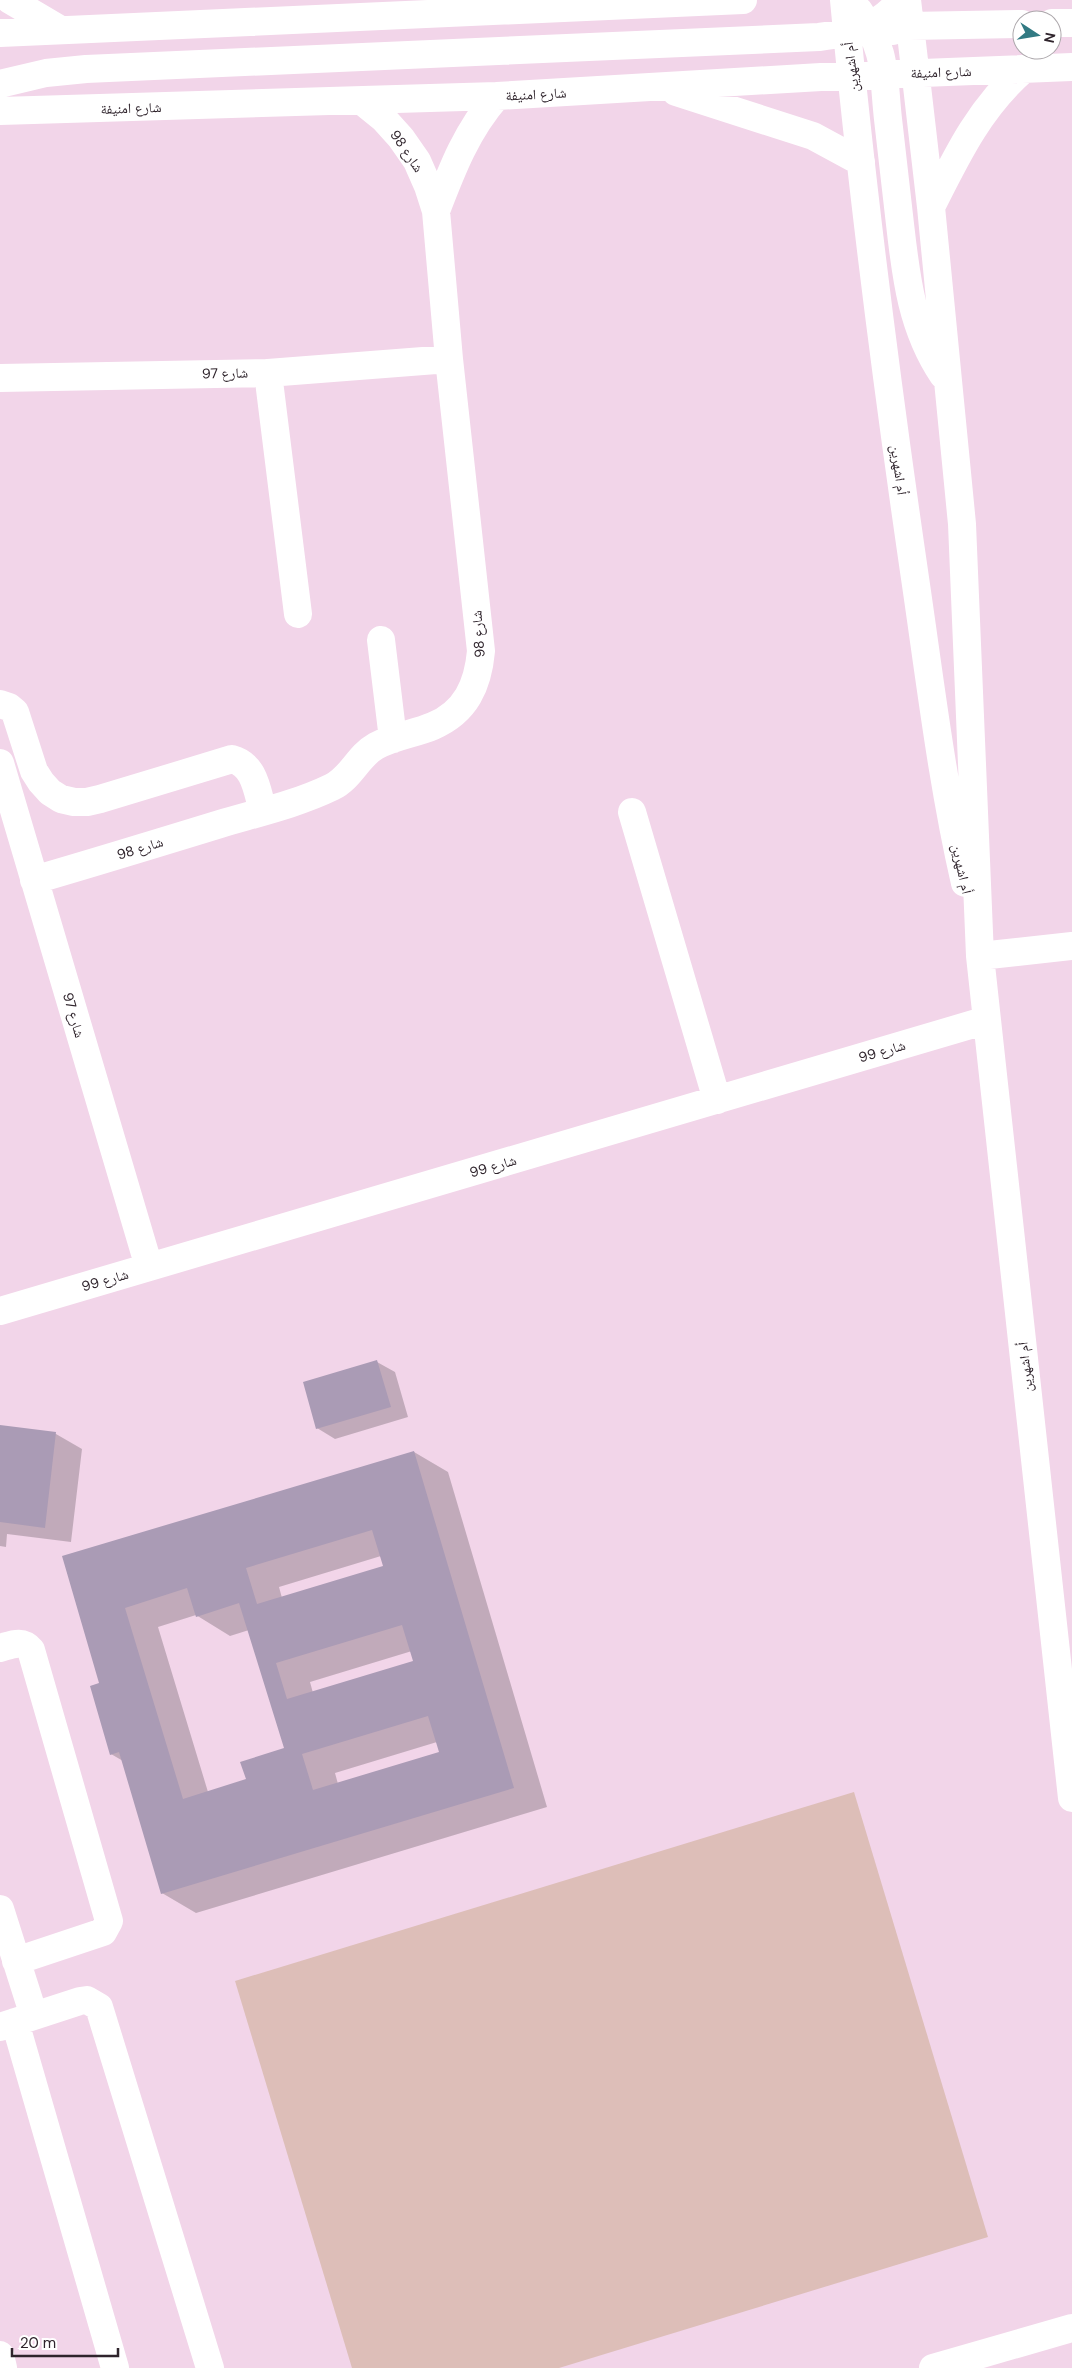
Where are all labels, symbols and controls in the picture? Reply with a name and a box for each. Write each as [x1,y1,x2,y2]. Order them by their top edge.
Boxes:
north arrow [1012,10,1062,60]
text: N [1040,31,1060,45]
street label: أم اشهرين [839,41,864,93]
street label: شارع امنيفة [910,62,972,83]
street label: شارع امنيفة [505,83,567,106]
street label: شارع امنيفة [100,98,162,119]
street label: شارع 98 [385,126,428,176]
street label: شارع 97 [202,364,248,383]
street label: أم اشهرين [886,444,911,496]
street label: شارع 98 [467,610,490,658]
street label: شارع 98 [115,832,166,864]
street label: أم اشهرين [947,842,976,896]
street label: شارع 97 [58,990,89,1040]
street label: شارع 99 [856,1036,908,1067]
street label: شارع 99 [467,1151,519,1182]
street label: شارع 99 [79,1265,131,1296]
street label: أم اشهرين [1013,1341,1038,1393]
scale bar [12,2326,119,2358]
text: 20 m [20,2333,56,2353]

